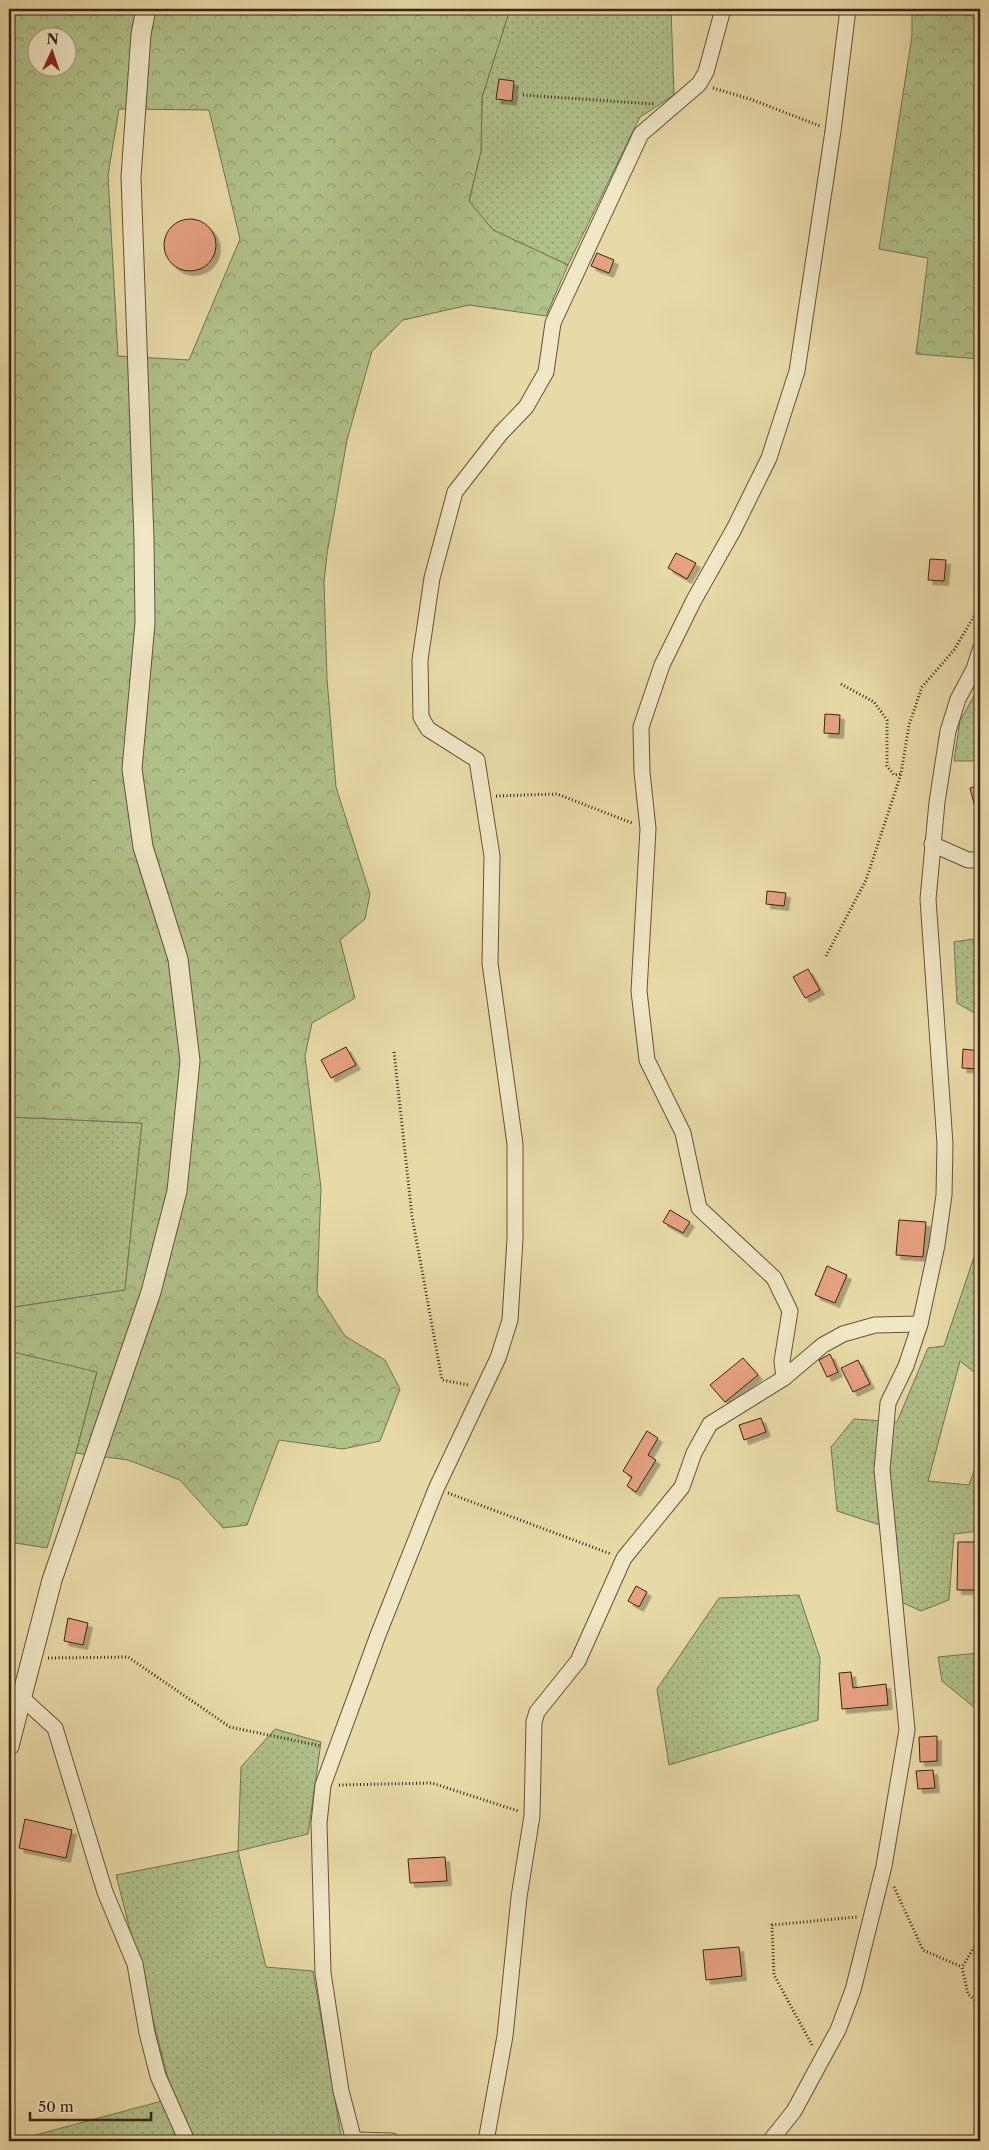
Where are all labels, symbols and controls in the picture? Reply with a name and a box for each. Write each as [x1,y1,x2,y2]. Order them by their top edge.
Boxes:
north arrow [28,28,78,78]
text: N [46,30,59,48]
scale bar [30,2090,151,2122]
text: 50 m [38,2097,74,2116]

